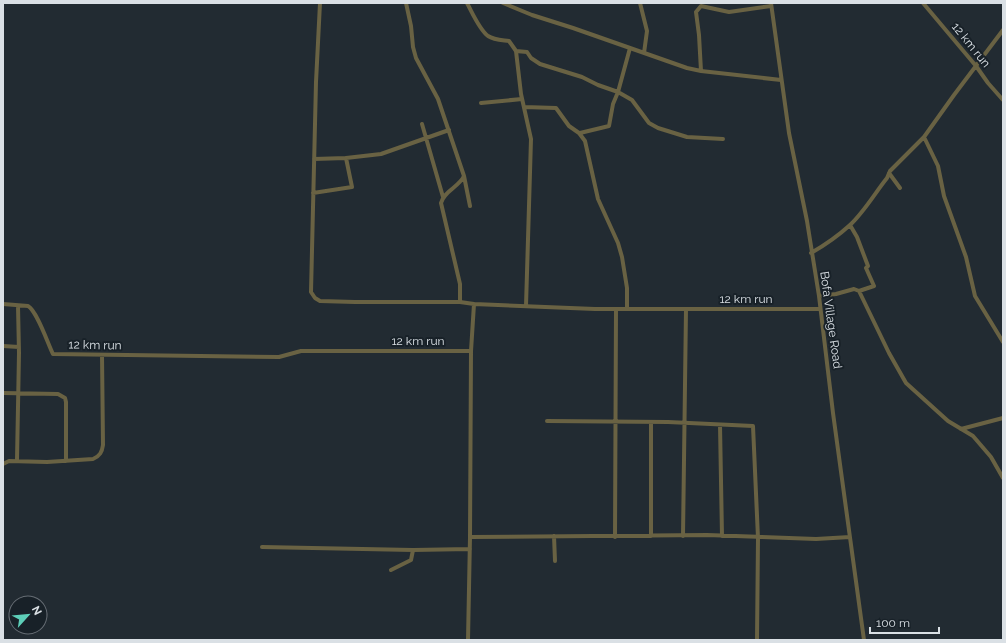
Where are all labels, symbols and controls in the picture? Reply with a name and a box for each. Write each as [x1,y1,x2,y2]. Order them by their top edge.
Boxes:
street label: 12 km run [949,20,993,70]
street label: Bofa Village Road [817,270,845,370]
street label: 12 km run [719,292,773,306]
street label: 12 km run [391,334,445,348]
street label: 12 km run [68,338,122,352]
north arrow [8,595,48,635]
text: N [29,604,44,617]
scale bar [870,609,939,635]
text: 100 m [876,616,910,630]

